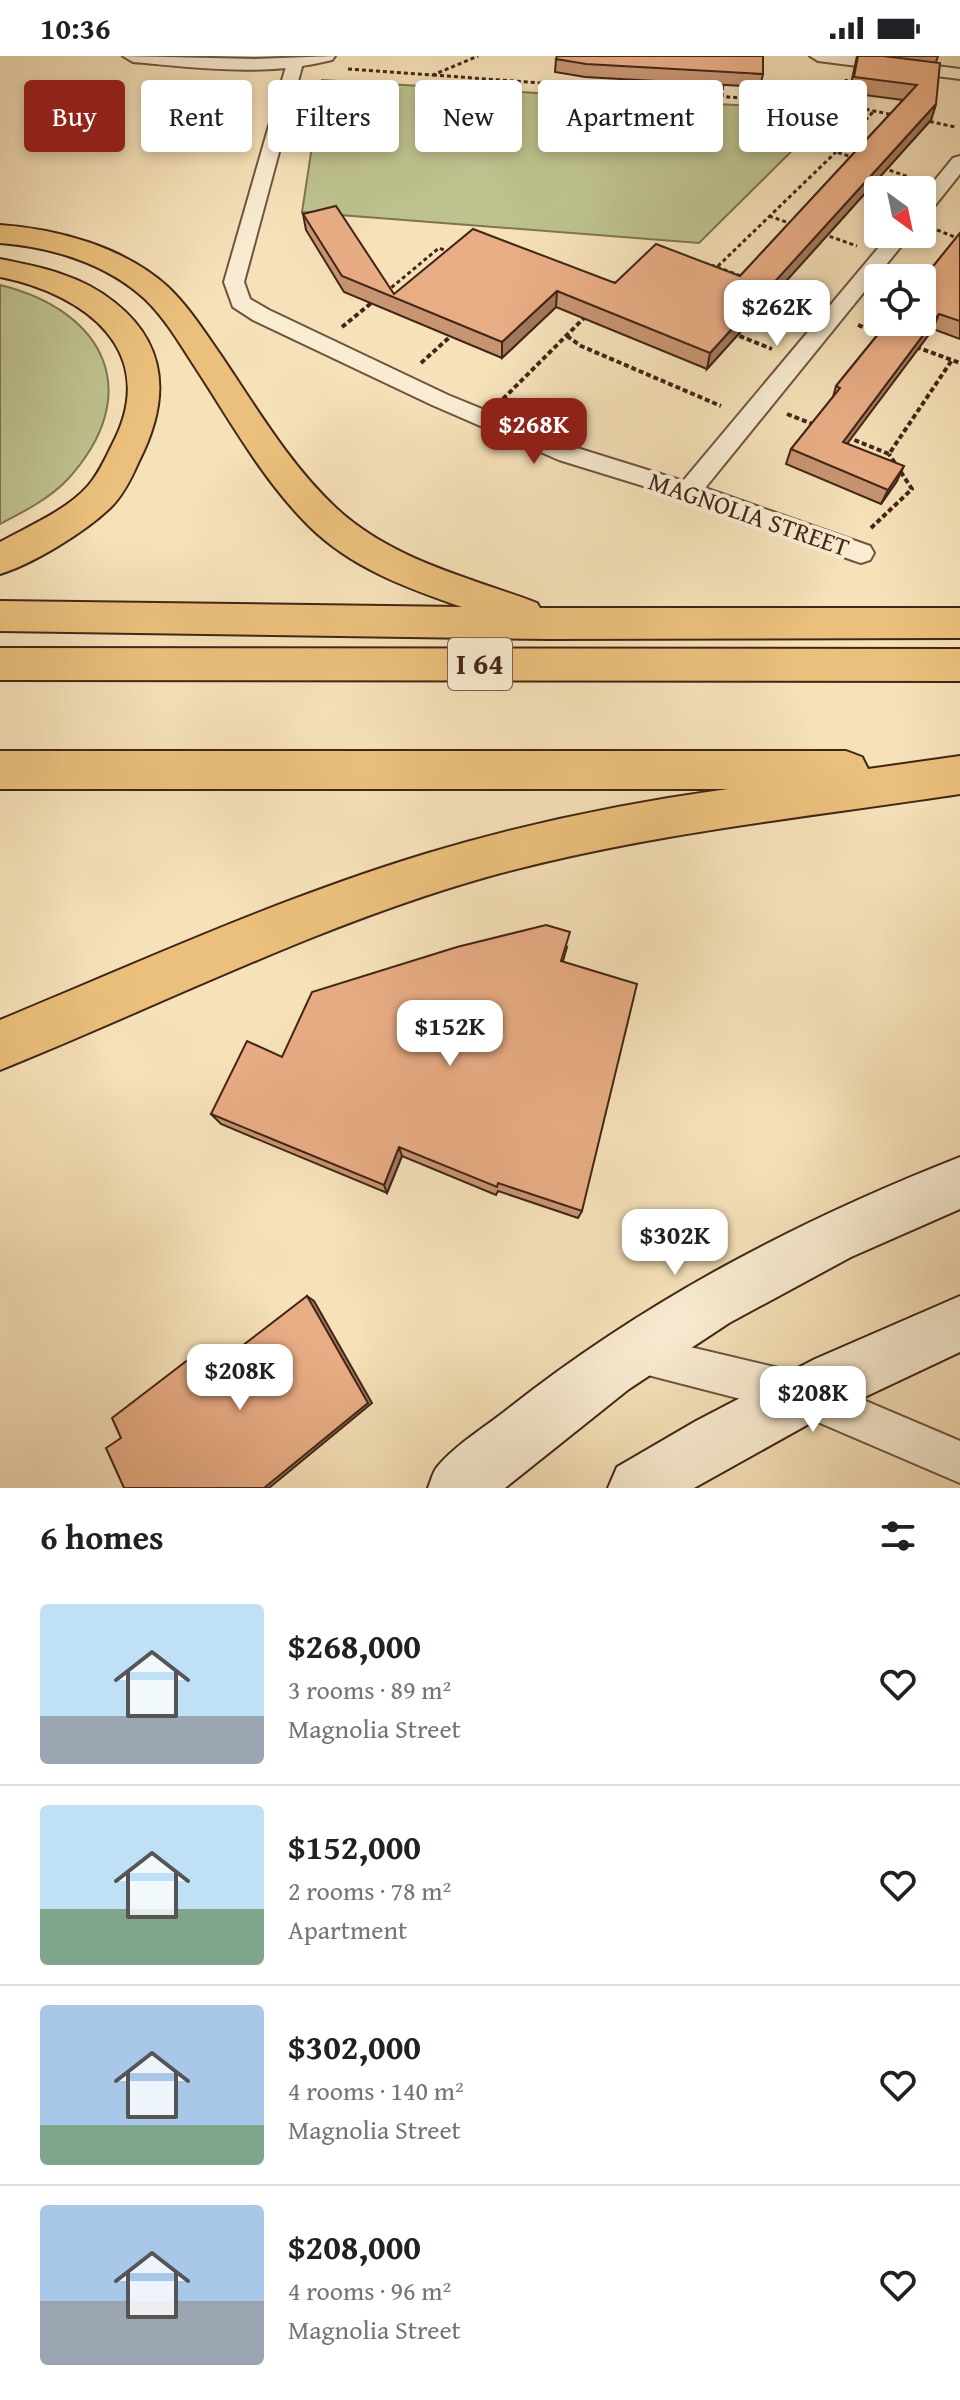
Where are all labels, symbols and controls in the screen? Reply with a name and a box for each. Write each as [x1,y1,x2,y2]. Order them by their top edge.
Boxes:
text: 10:36 [40,6,111,50]
chip: Buy [24,80,125,152]
chip: Rent [141,80,252,152]
chip: Filters [268,80,399,152]
chip: New [415,80,522,152]
chip: Apartment [538,80,723,152]
chip: House [739,80,867,152]
north arrow [864,176,936,248]
map controls [864,176,936,336]
button: locate [864,264,936,336]
pin: $262K [721,280,833,348]
text: $262K [742,286,812,325]
pin: $268K [478,398,590,466]
text: $268K [499,404,569,443]
street label: MAGNOLIA STREET [643,461,855,566]
road number: I 64 [448,638,512,690]
pin: $152K [394,1000,506,1068]
text: $152K [415,1006,485,1045]
pin: $302K [619,1209,731,1277]
text: $302K [640,1215,710,1254]
pin: $208K [184,1344,296,1412]
text: $208K [205,1350,275,1389]
pin: $208K [757,1366,869,1434]
text: $208K [778,1372,848,1411]
text: 6 homes [40,1512,164,1561]
icon: filters [876,1514,920,1558]
text: $268,000 [288,1621,421,1670]
icon: home [104,1636,200,1732]
icon: heart [876,1662,920,1706]
text: 3 rooms · 89 m² [288,1670,451,1709]
text: Magnolia Street [288,1709,461,1748]
text: $152,000 [288,1822,421,1871]
icon: home [104,1837,200,1933]
icon: heart [876,1863,920,1907]
text: 2 rooms · 78 m² [288,1871,451,1910]
text: Apartment [288,1910,407,1949]
text: $302,000 [288,2022,421,2071]
icon: home [104,2037,200,2133]
icon: heart [876,2063,920,2107]
text: 4 rooms · 140 m² [288,2071,464,2110]
text: Magnolia Street [288,2110,461,2149]
text: $208,000 [288,2222,421,2271]
icon: home [104,2237,200,2333]
icon: heart [876,2263,920,2307]
text: 4 rooms · 96 m² [288,2271,451,2310]
text: Magnolia Street [288,2310,461,2349]

